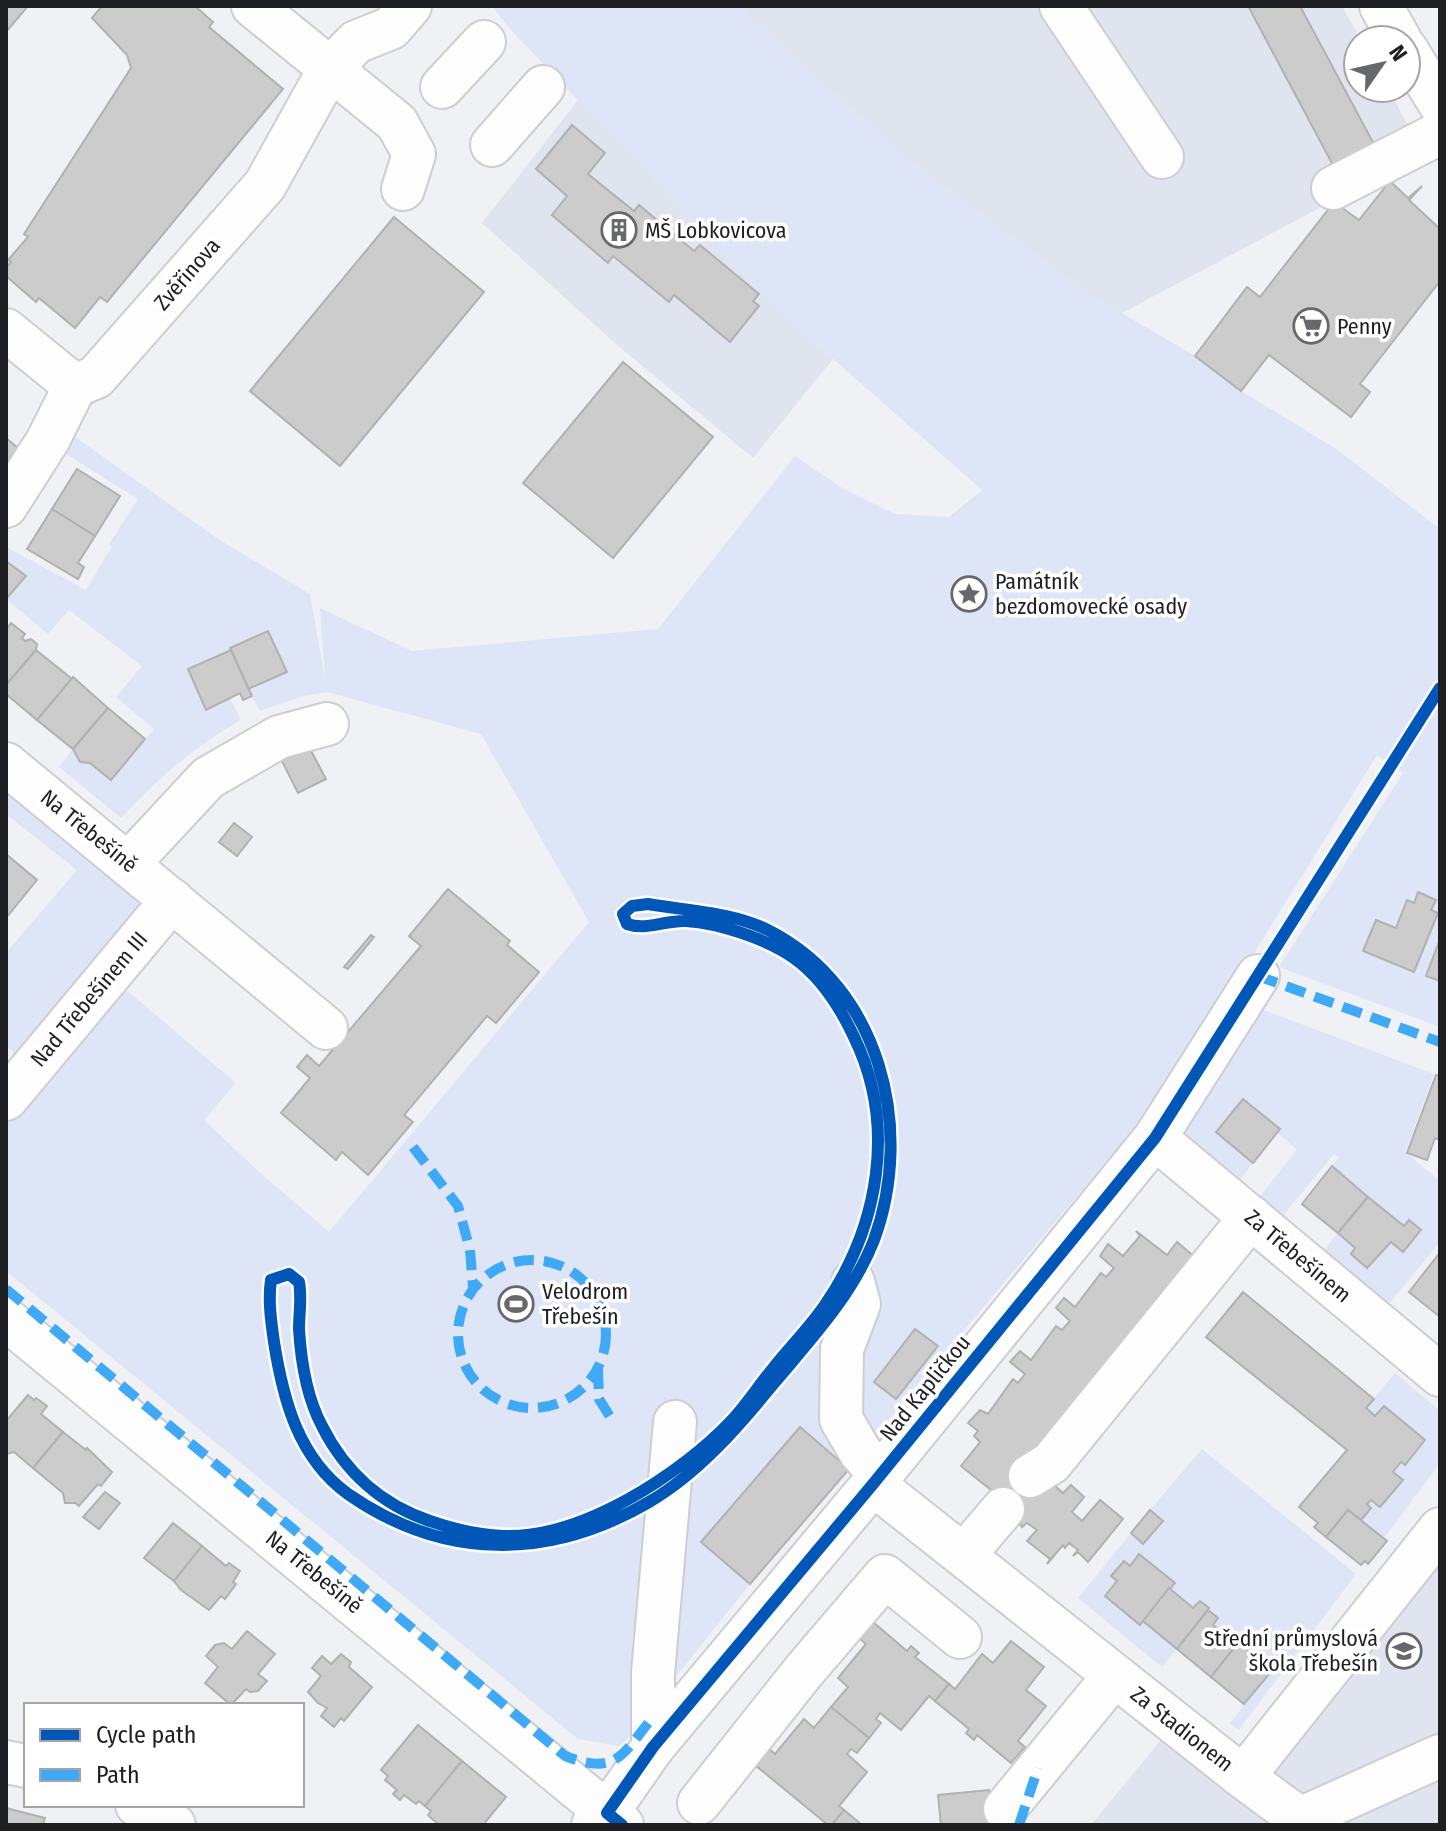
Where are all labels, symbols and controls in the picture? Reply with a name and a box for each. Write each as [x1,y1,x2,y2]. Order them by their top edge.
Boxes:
north arrow [1342,24,1422,104]
text: N [1383,40,1413,66]
building icon: MŠ Lobkovicova [600,211,638,249]
place label: MŠ Lobkovicova [645,217,787,244]
street label: Zvěřinova [148,232,226,316]
supermarket icon: Penny [1292,307,1330,345]
place label: Penny [1337,313,1392,340]
place label: Památník bezdomovecké osady [995,568,1187,620]
place icon: Památník bezdomovecké osady [950,575,988,613]
street label: Na Třebešíně [35,784,143,878]
street label: Nad Třebešínem III [25,926,153,1072]
street label: Za Třebešínem [1239,1204,1357,1308]
place label: Velodrom Třebešín [542,1278,628,1330]
sports icon: Velodrom Třebešín [497,1285,535,1323]
street label: Nad Kapličkou [874,1329,976,1447]
street label: Na Třebešíně [260,1525,368,1619]
place label: Střední průmyslová škola Třebešín [1204,1625,1378,1677]
school or university icon: Střední průmyslová škola Třebešín [1385,1632,1423,1670]
street label: Za Stadionem [1125,1680,1239,1778]
legend [24,1703,304,1807]
text: Cycle path [96,1721,196,1749]
text: Path [96,1761,140,1789]

